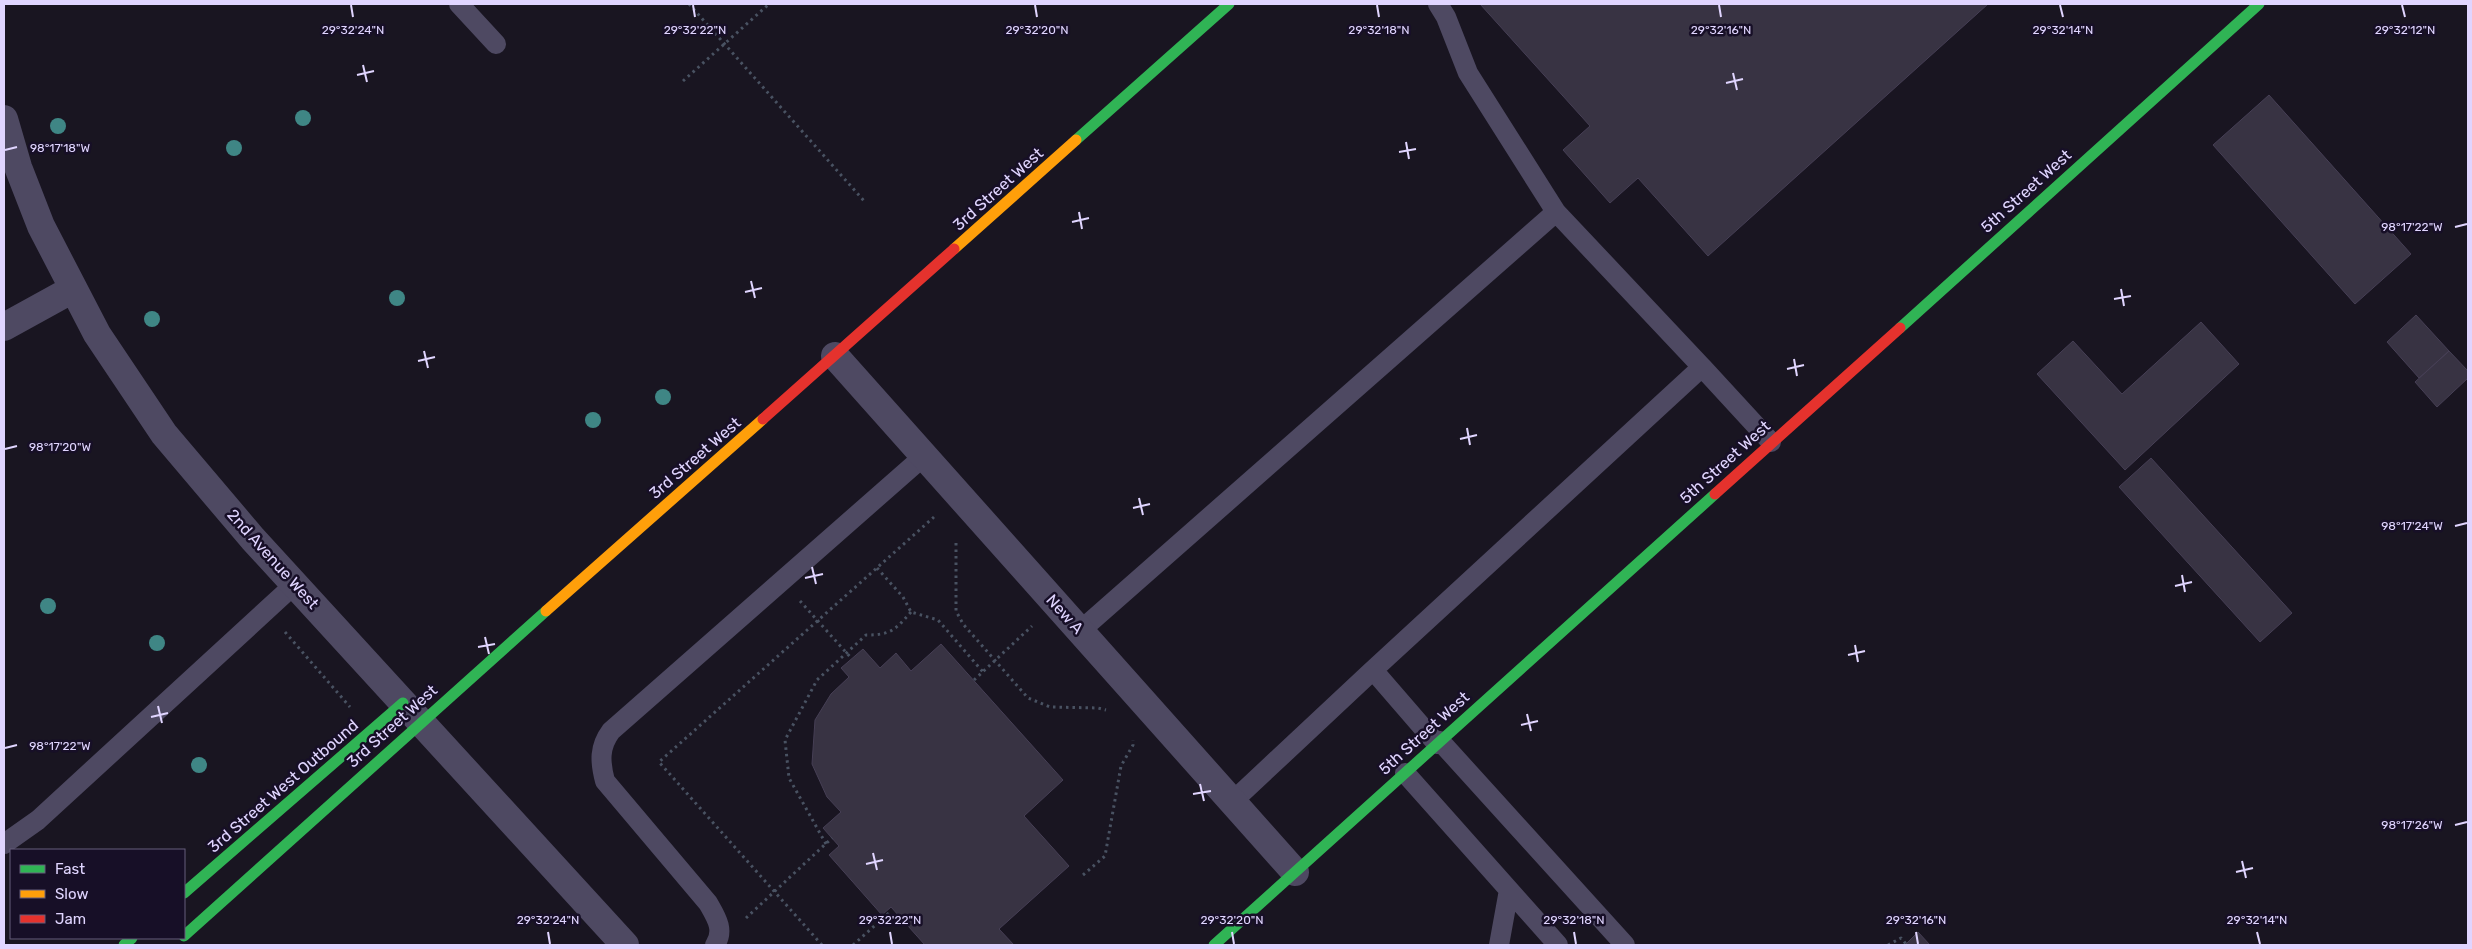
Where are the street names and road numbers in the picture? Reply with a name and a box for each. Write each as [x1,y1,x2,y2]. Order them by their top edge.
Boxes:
street label: 3rd Street West [949,144,1047,234]
street label: 5th Street West [1977,145,2075,237]
street label: 3rd Street West [645,413,745,503]
street label: 5th Street West [1676,416,1774,508]
street label: 2nd Avenue West [223,505,323,613]
street label: New A [1042,590,1088,638]
street label: 3rd Street West [343,681,441,771]
street label: 5th Street West [1375,687,1473,779]
street label: 3rd Street West Outbound [204,716,362,856]

